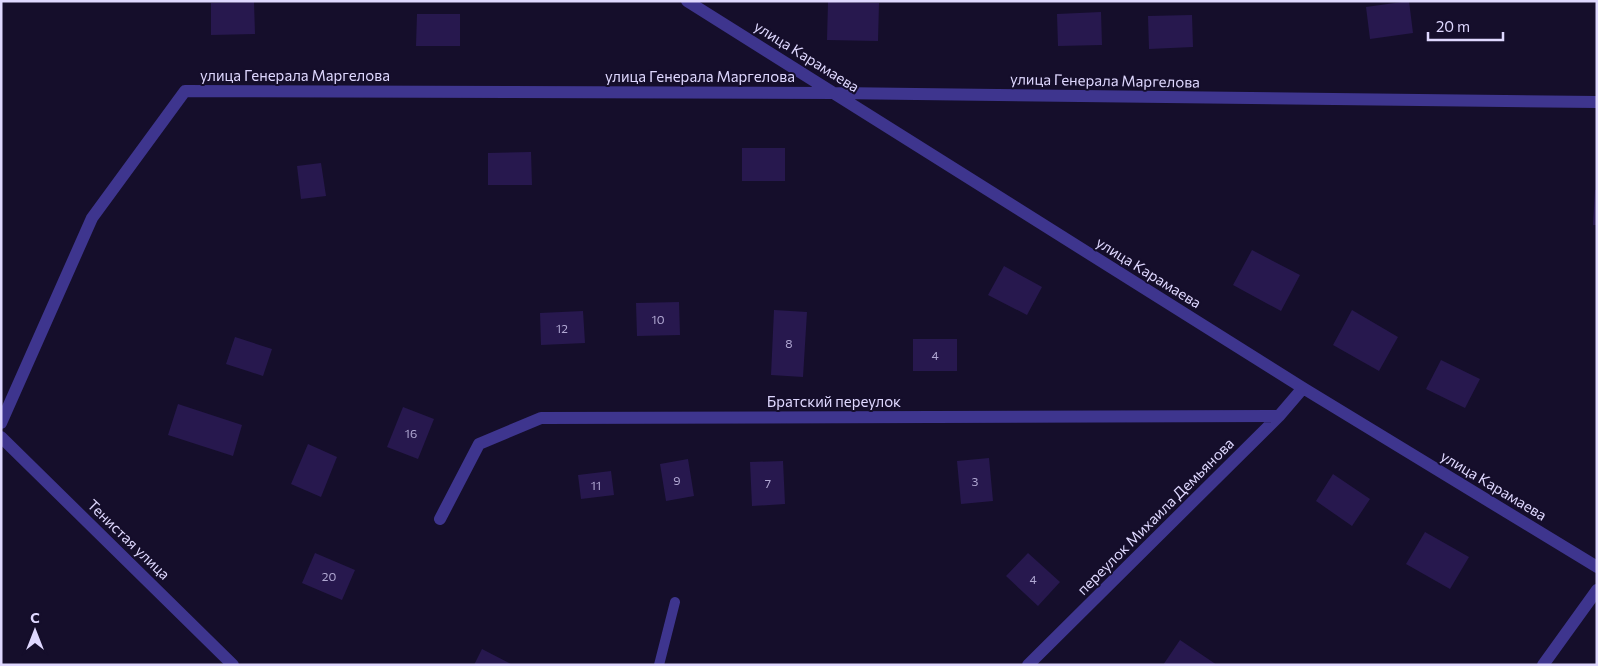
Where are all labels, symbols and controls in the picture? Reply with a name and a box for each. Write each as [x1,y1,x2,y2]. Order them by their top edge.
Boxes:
scale bar [1428,10,1503,42]
street label: улица Карамаева [751,16,863,96]
text: 20 m [1436,17,1470,35]
street label: улица Генерала Маргелова [200,66,390,84]
street label: улица Генерала Маргелова [605,67,795,85]
street label: улица Генерала Маргелова [1010,69,1200,91]
street label: улица Карамаева [1093,232,1205,312]
house number: 10 [652,312,665,326]
house number: 12 [556,321,568,335]
house number: 8 [785,336,793,350]
house number: 4 [931,348,939,362]
street label: Братский переулок [767,392,901,410]
house number: 16 [405,426,417,440]
street label: переулок Михаила Демьянова [1073,434,1237,598]
street label: улица Карамаева [1438,446,1550,524]
house number: 9 [673,473,681,487]
house number: 3 [972,474,979,488]
house number: 7 [765,476,771,490]
house number: 11 [591,478,601,492]
street label: Тенистая улица [84,495,174,583]
house number: 20 [322,569,336,583]
house number: 4 [1029,572,1037,586]
north arrow [10,606,60,656]
text: С [30,609,40,626]

